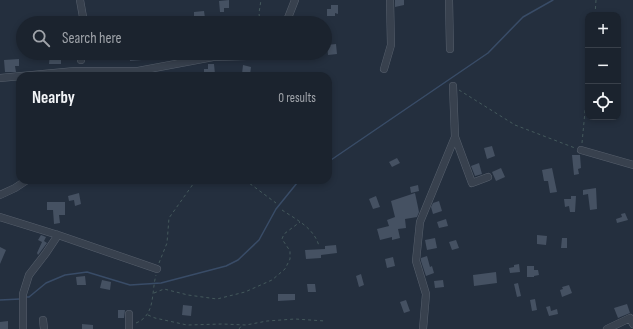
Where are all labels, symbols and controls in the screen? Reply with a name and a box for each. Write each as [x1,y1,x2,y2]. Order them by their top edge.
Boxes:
map controls [585,12,621,120]
button: + [585,12,621,48]
search box [16,16,332,60]
icon: search [30,27,52,49]
text: Search here [62,29,122,48]
button: − [585,48,621,84]
button: locate [585,84,621,120]
text: Nearby [32,88,75,108]
text: 0 results [278,90,316,106]

